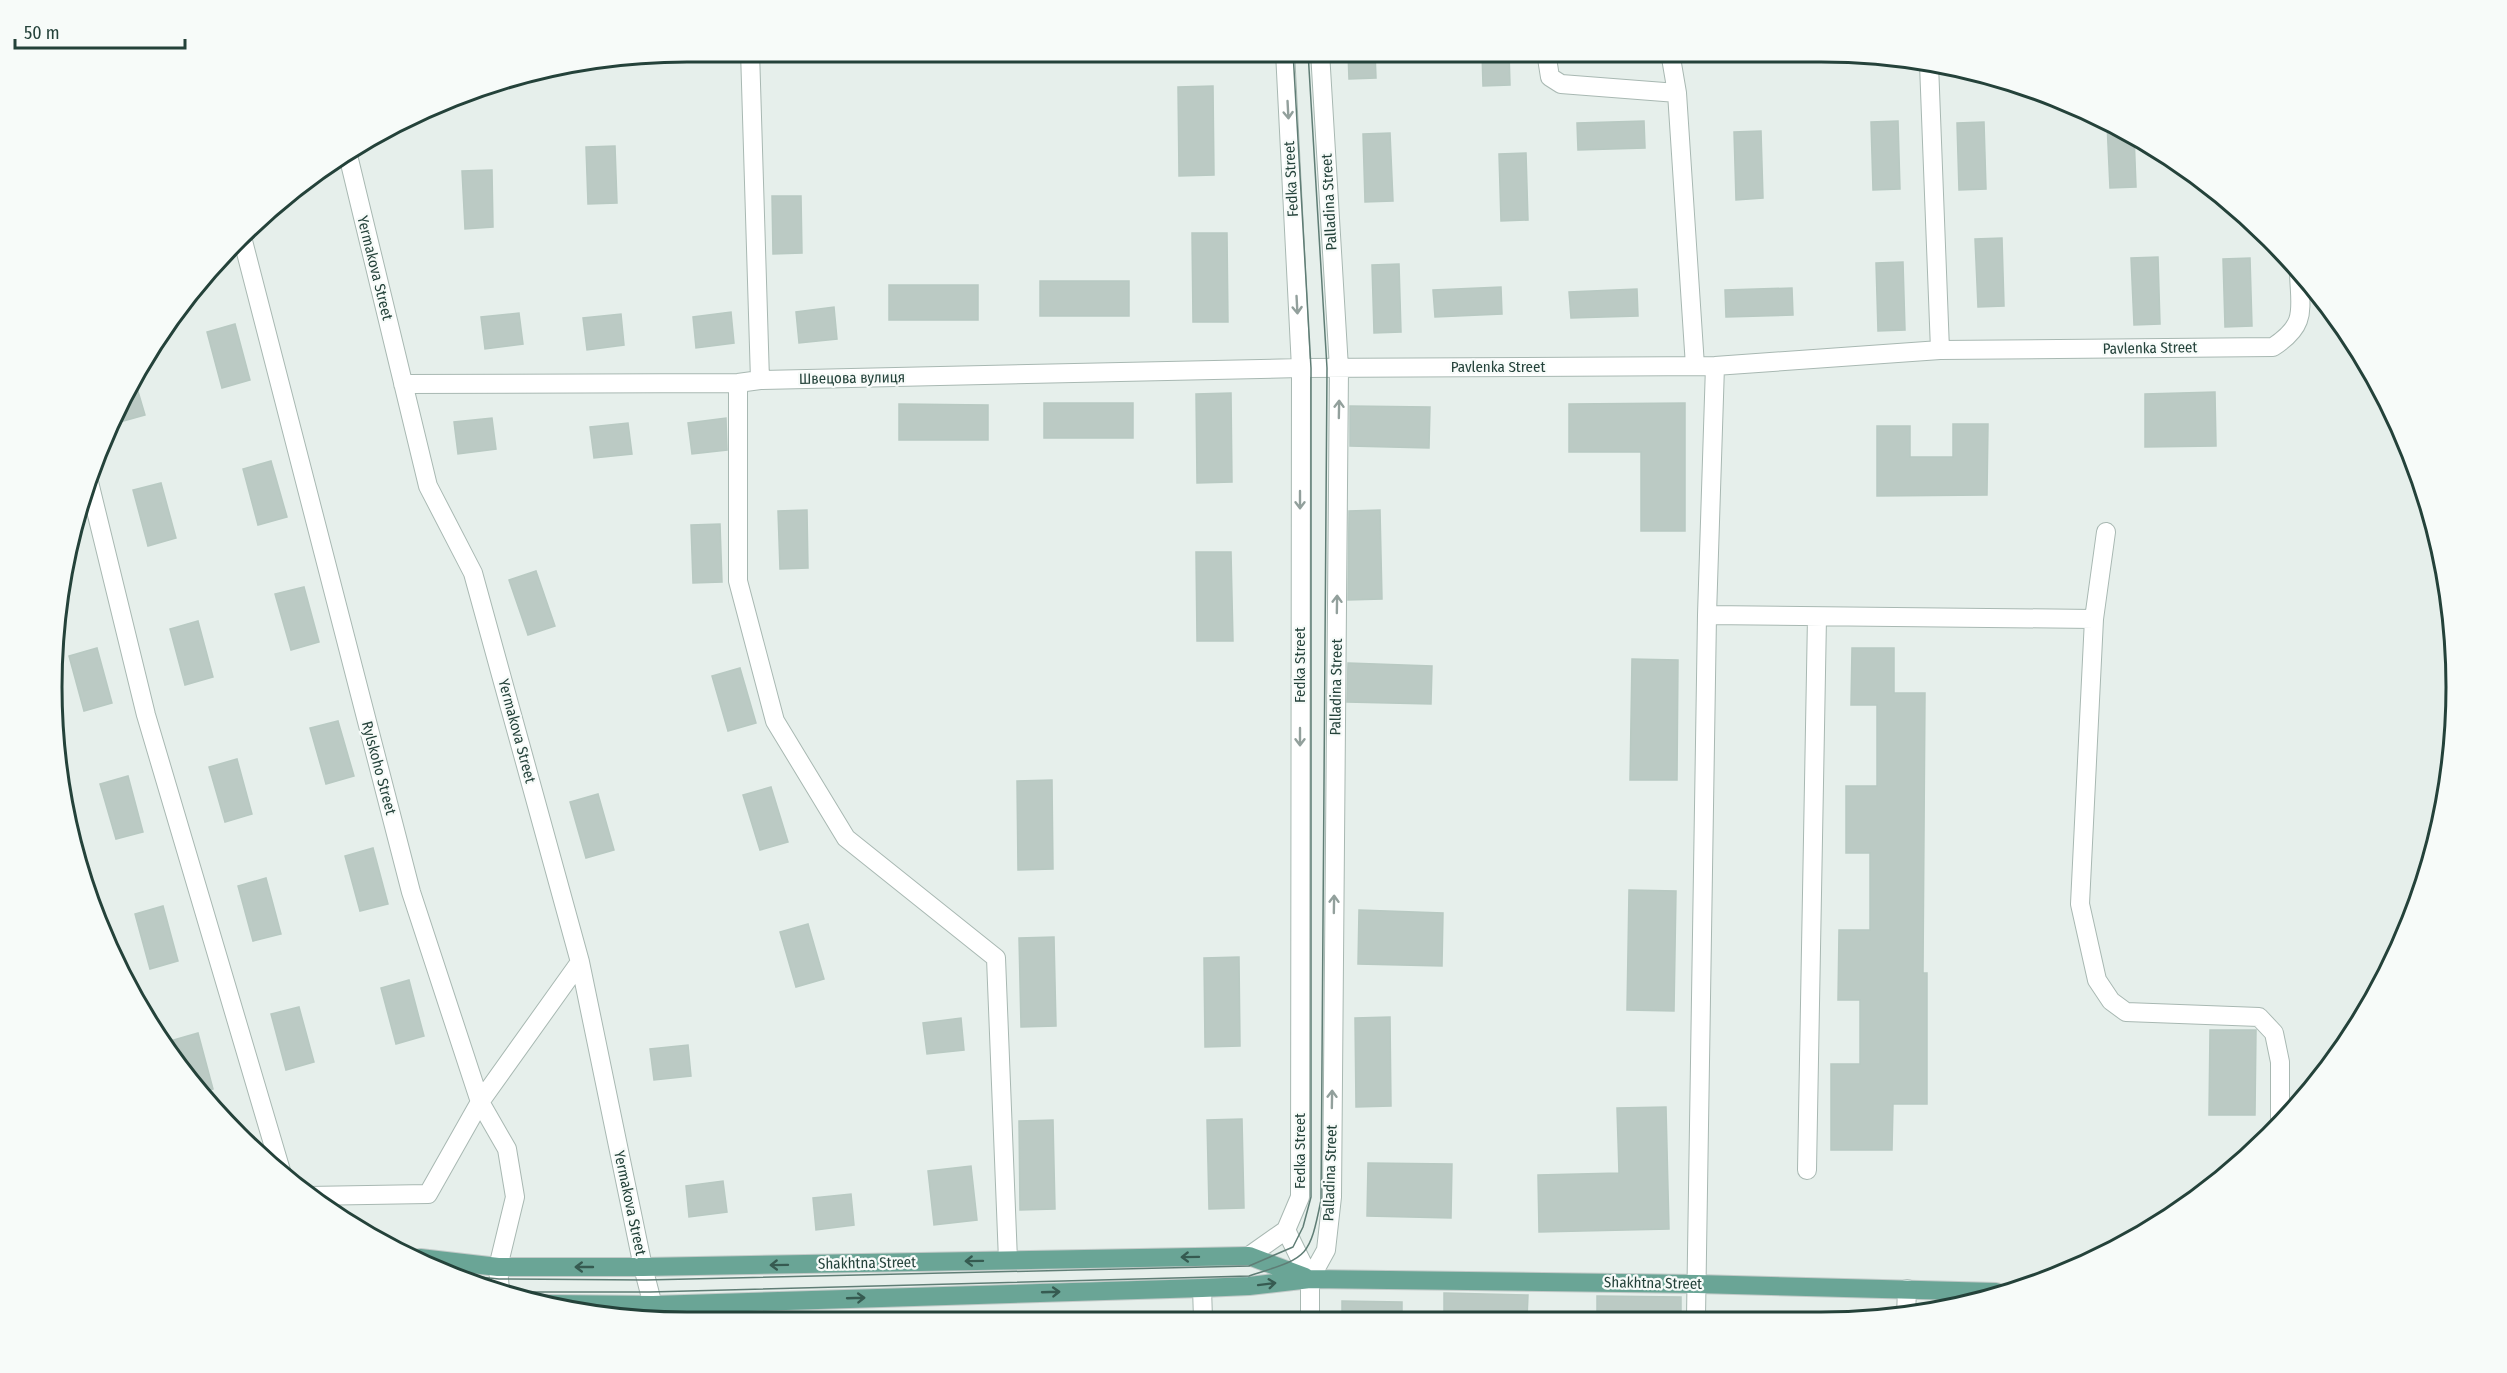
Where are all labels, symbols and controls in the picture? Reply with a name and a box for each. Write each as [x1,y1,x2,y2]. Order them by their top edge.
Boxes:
scale bar [15,12,184,50]
text: 50 m [24,22,60,44]
one-way arrow [1283,100,1294,120]
street label: Fedka Street [1280,140,1302,217]
street label: Palladina Street [1317,153,1341,251]
street label: Yermakova Street [353,214,397,322]
one-way arrow [1292,294,1303,314]
street label: Pavlenka Street [2103,338,2198,358]
street label: Pavlenka Street [1451,358,1545,376]
street label: Швецова вулиця [799,368,905,388]
one-way arrow [1333,400,1345,420]
one-way arrow [1294,489,1306,509]
one-way arrow [1331,595,1343,615]
street label: Fedka Street [1291,627,1309,703]
street label: Palladina Street [1326,638,1346,736]
street label: Yermakova Street [494,677,540,785]
street label: Rylskoho Street [358,719,400,817]
one-way arrow [1294,726,1306,746]
one-way arrow [1328,895,1340,915]
one-way arrow [1327,1090,1338,1110]
street label: Fedka Street [1291,1113,1309,1189]
street label: Palladina Street [1319,1124,1341,1222]
street label: Yermakova Street [610,1149,650,1257]
one-way arrow [1181,1251,1201,1263]
street label: Shakhtna Street [818,1253,916,1273]
one-way arrow [965,1255,985,1267]
one-way arrow [770,1259,790,1270]
one-way arrow [575,1261,595,1273]
street label: Shakhtna Street [1604,1273,1702,1293]
one-way arrow [1257,1278,1277,1289]
one-way arrow [1041,1287,1061,1298]
one-way arrow [846,1293,866,1304]

